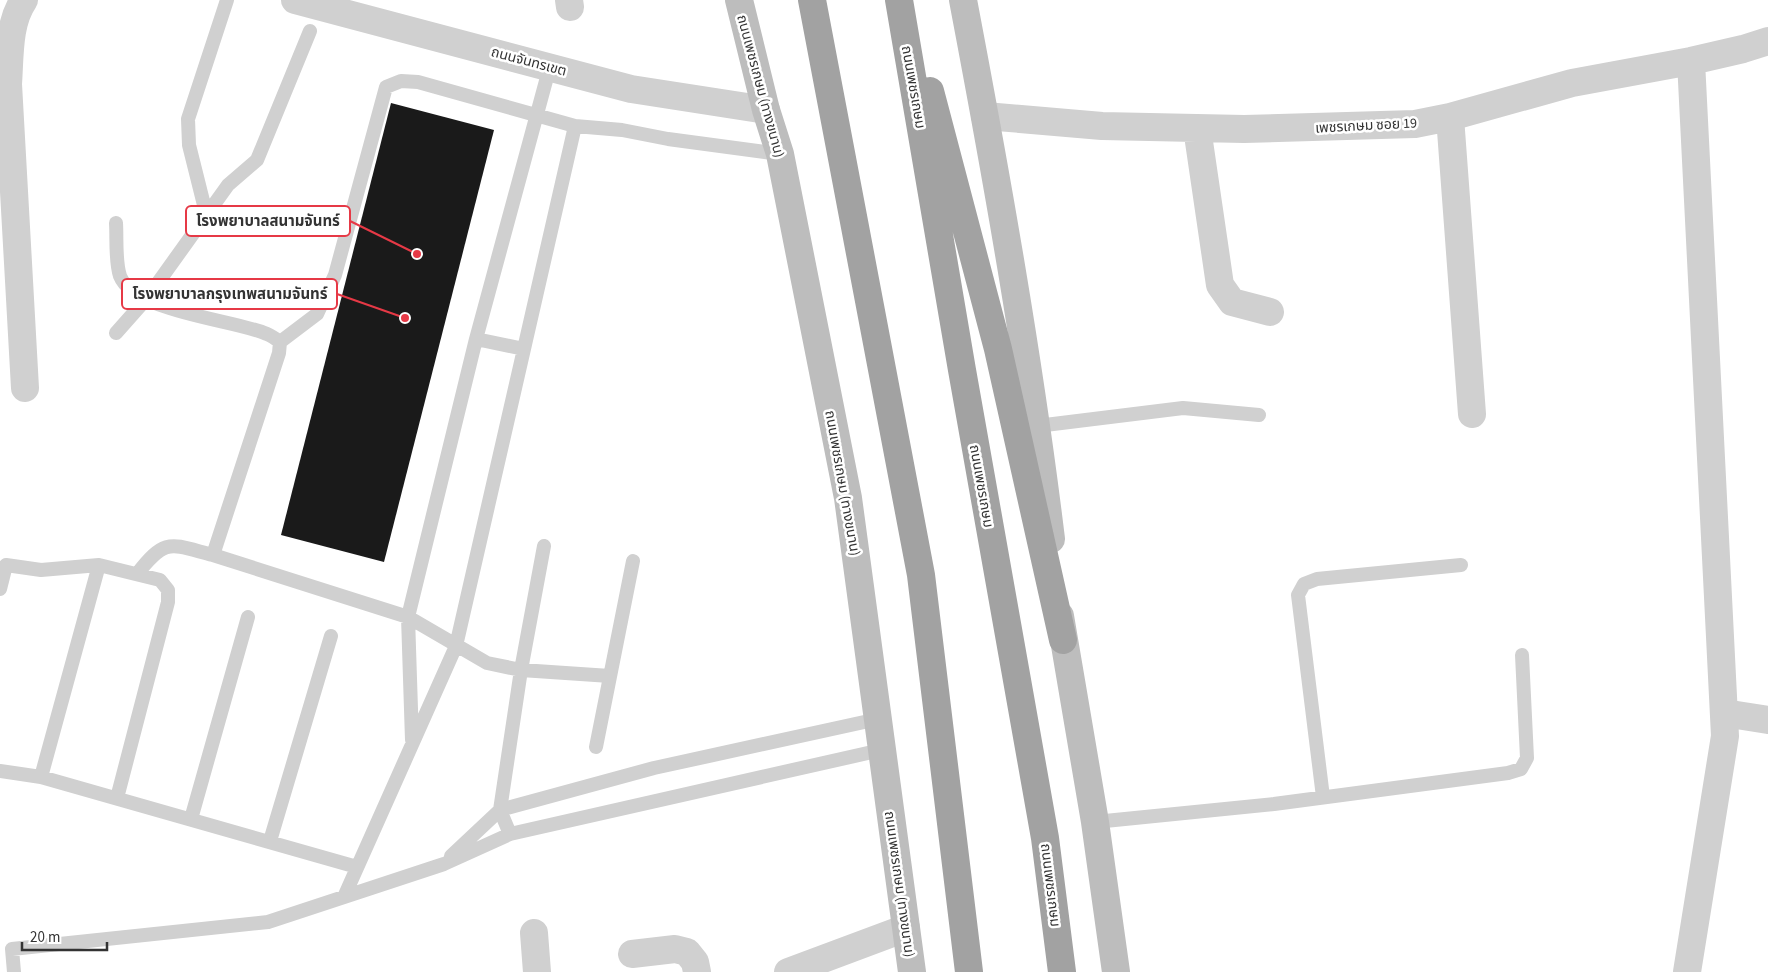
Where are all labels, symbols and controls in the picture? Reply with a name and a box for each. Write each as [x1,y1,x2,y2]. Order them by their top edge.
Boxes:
street label: ถนนเพชรเกษม (ทางขนาน) [731,13,789,160]
street label: ถนนจันทรเขต [489,42,569,82]
street label: ถนนเพชรเกษม [896,44,930,130]
street label: เพชรเกษม ซอย 19 [1315,113,1417,139]
callout: โรงพยาบาลสนามจันทร์ [186,206,350,236]
text: โรงพยาบาลสนามจันทร์ [196,211,340,232]
callout: โรงพยาบาลกรุงเทพสนามจันทร์ [122,279,337,309]
text: โรงพยาบาลกรุงเทพสนามจันทร์ [132,284,328,305]
street label: ถนนเพชรเกษม (ทางขนาน) [819,409,865,557]
street label: ถนนเพชรเกษม [964,443,998,529]
street label: ถนนเพชรเกษม (ทางขนาน) [879,810,919,958]
street label: ถนนเพชรเกษม [1035,842,1065,928]
scale bar [22,920,108,952]
text: 20 m [30,927,60,948]

